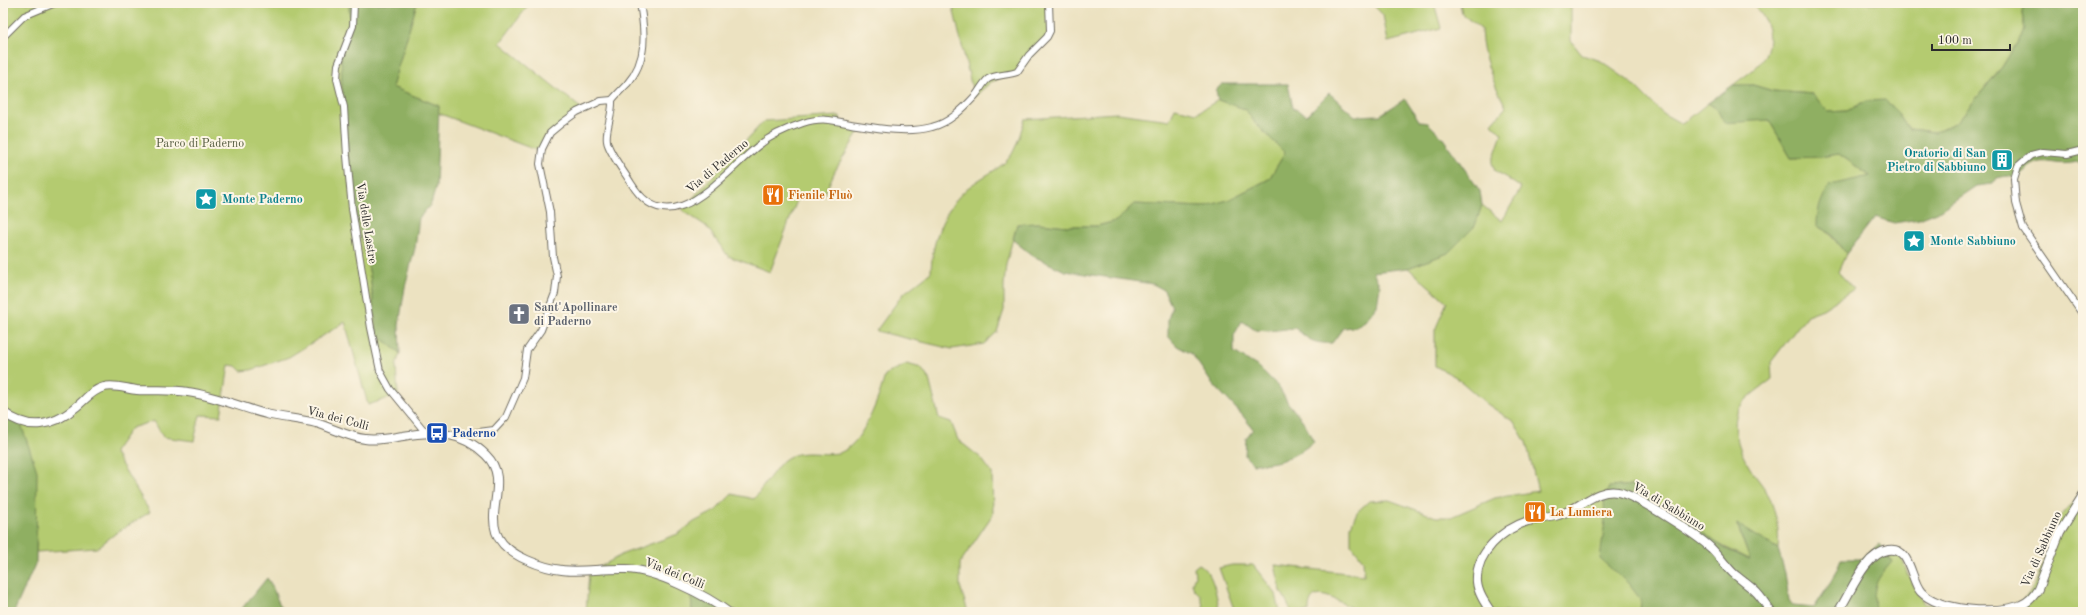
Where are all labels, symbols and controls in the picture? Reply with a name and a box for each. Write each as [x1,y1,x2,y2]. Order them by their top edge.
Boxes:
scale bar [1932,26,2010,52]
text: 100 m [1938,35,1972,47]
street label: Via di Paderno [684,137,751,196]
park label: Parco di Paderno [156,138,244,150]
building icon: Oratorio di San Pietro di Sabbiuno [1989,147,2015,173]
place label: Oratorio di San Pietro di Sabbiuno [1887,148,1986,174]
street label: Via delle Lastre [354,182,378,265]
restaurant icon: Fienile Fluò [760,182,786,208]
place icon: Monte Paderno [193,186,219,212]
place label: Fienile Fluò [788,190,853,202]
place label: Monte Paderno [222,194,303,206]
place icon: Monte Sabbiuno [1901,228,1927,254]
place label: Monte Sabbiuno [1930,236,2016,248]
church icon: Sant'Apollinare di Paderno [506,301,532,327]
place label: Sant'Apollinare di Paderno [534,302,618,328]
street label: Via dei Colli [306,405,370,433]
bus stop icon: Paderno [424,420,450,446]
place label: Paderno [452,428,496,440]
street label: Via di Sabbiuno [1630,481,1707,533]
restaurant icon: La Lumiera [1522,499,1548,525]
place label: La Lumiera [1550,507,1612,519]
street label: Via di Sabbiuno [2020,510,2064,589]
street label: Via dei Colli [643,556,706,591]

